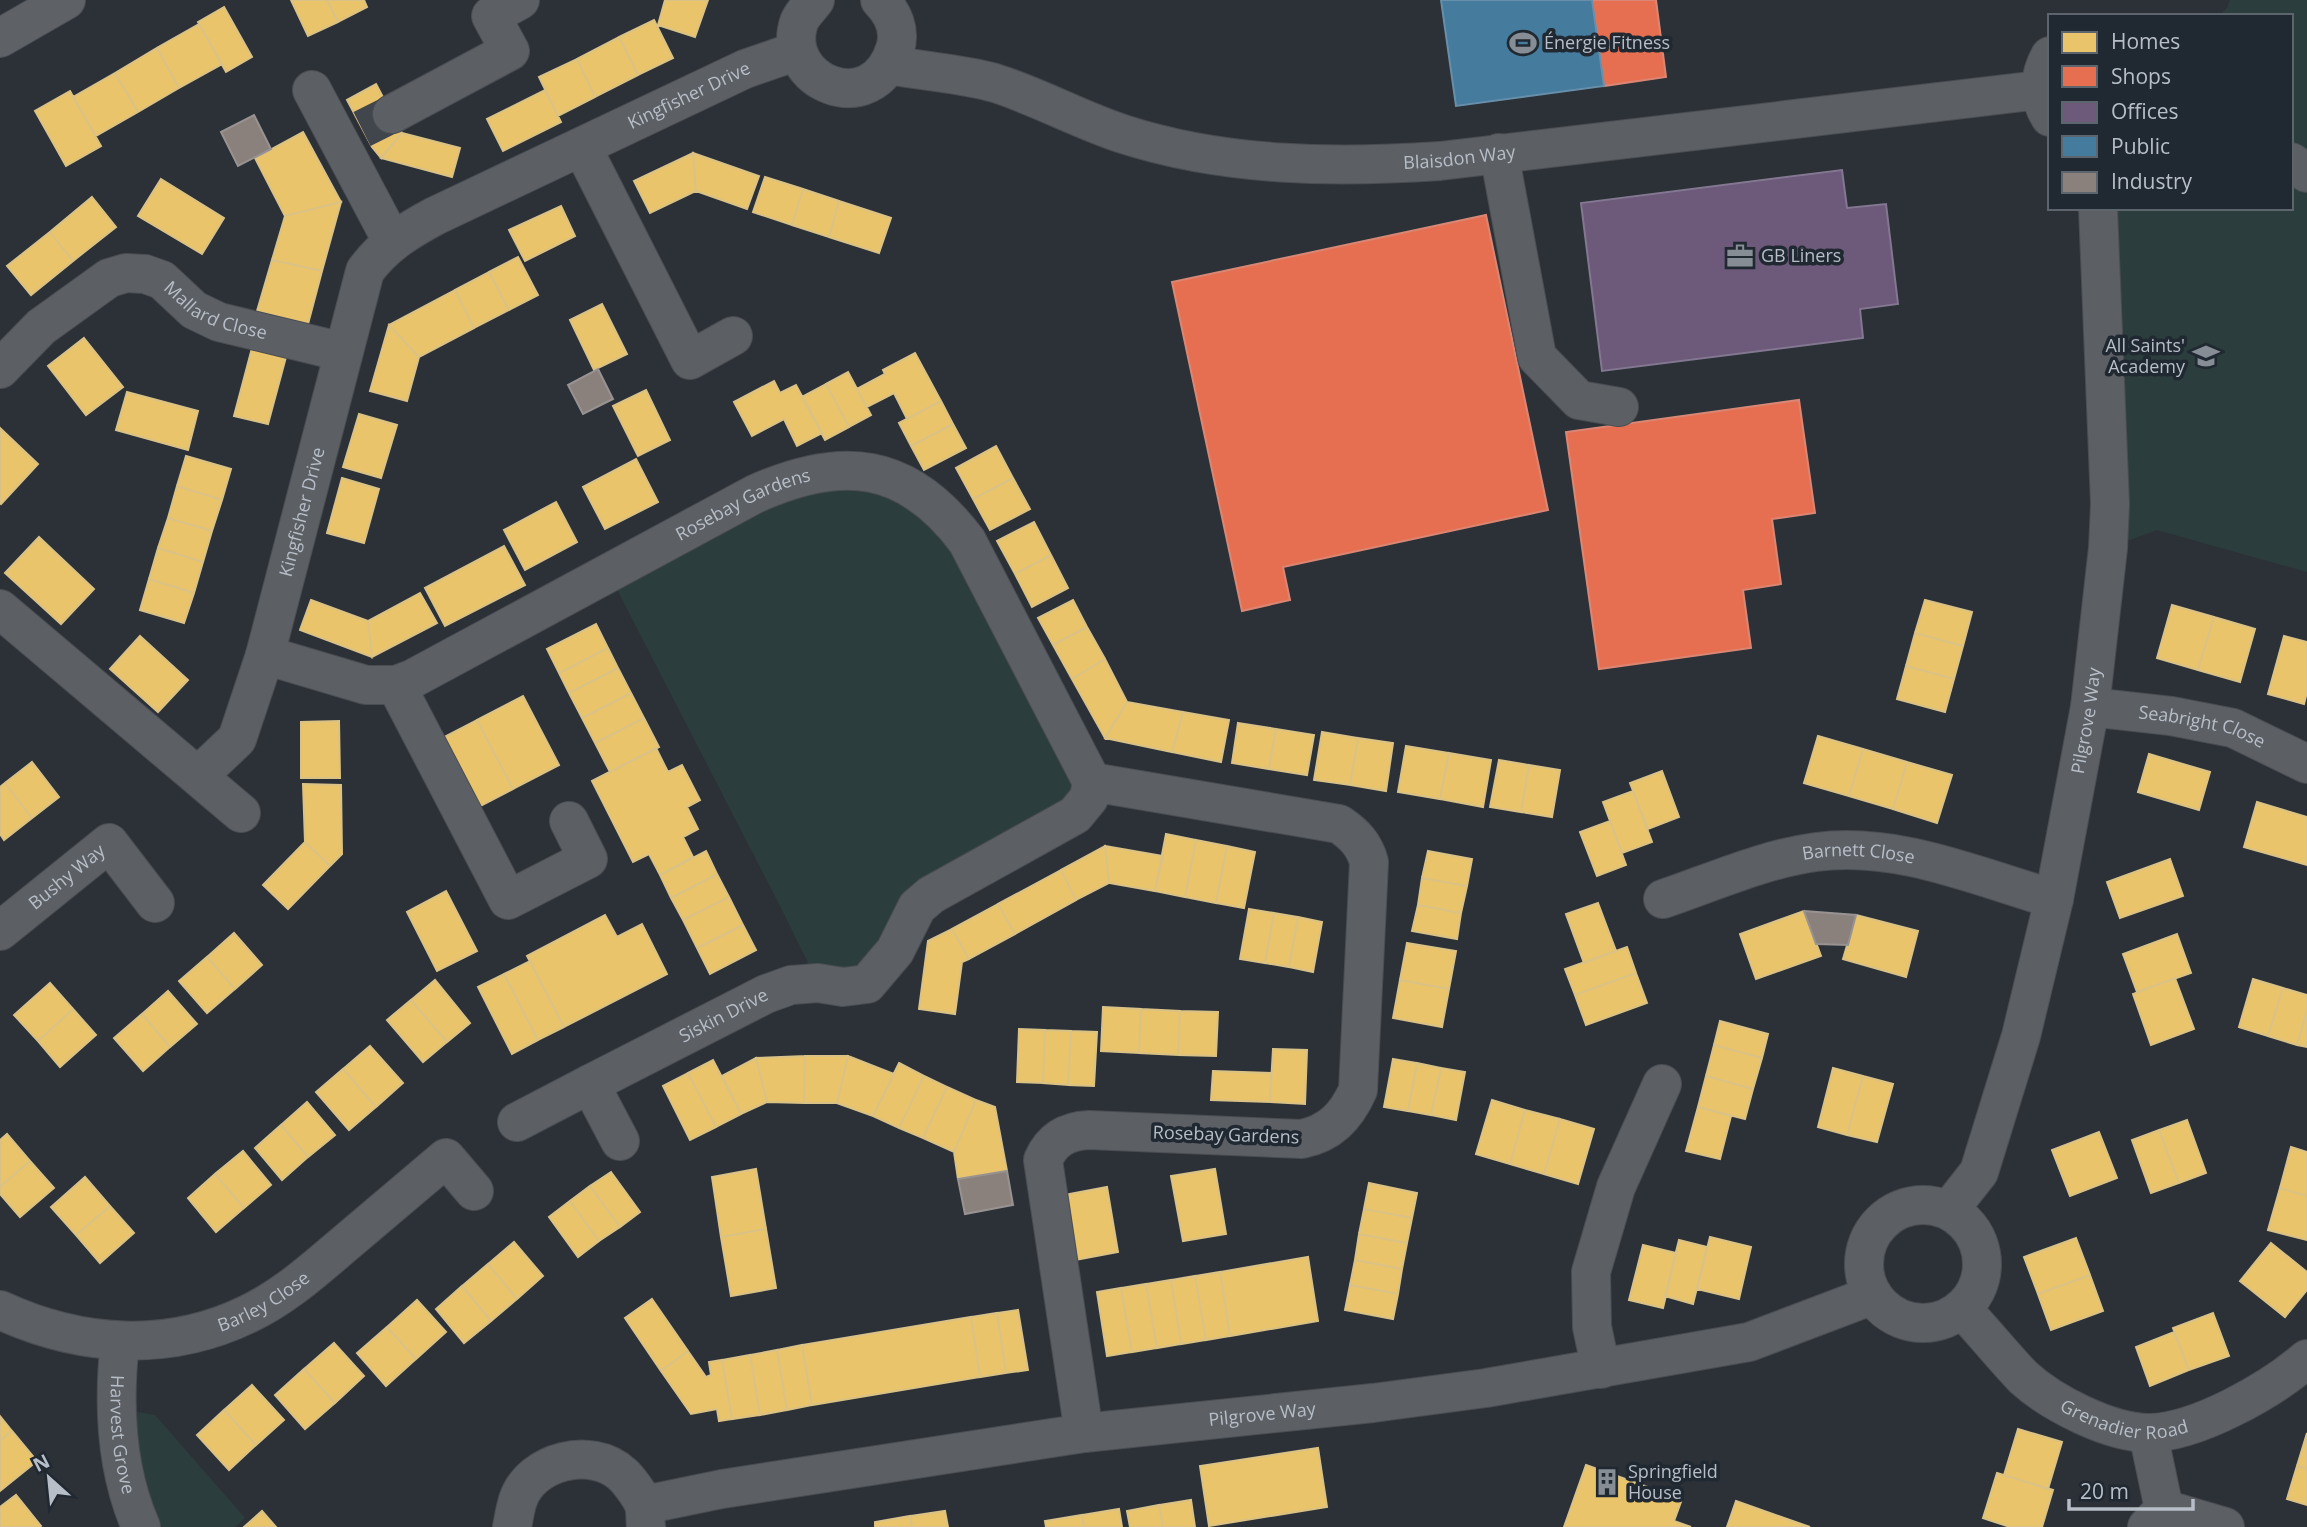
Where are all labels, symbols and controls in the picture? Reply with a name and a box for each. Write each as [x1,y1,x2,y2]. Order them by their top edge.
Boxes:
legend [2048,14,2293,210]
text: Homes [2111,27,2180,55]
sports icon: Énergie Fitness [1508,28,1538,58]
place label: Énergie Fitness [1544,30,1670,54]
street label: Kingfisher Drive [623,55,754,134]
text: Shops [2111,62,2171,90]
text: Offices [2111,97,2179,125]
text: Public [2111,132,2170,160]
street label: Blaisdon Way [1403,139,1518,174]
text: Industry [2111,167,2193,195]
office icon: GB Liners [1725,241,1755,271]
place label: GB Liners [1761,243,1841,267]
street label: Mallard Close [159,275,270,344]
place label: All Saints' Academy [2105,333,2186,378]
school or university icon: All Saints' Academy [2191,341,2221,371]
street label: Kingfisher Drive [273,445,330,579]
street label: Rosebay Gardens [671,462,813,546]
street label: Pilgrove Way [2065,665,2106,776]
street label: Seabright Close [2137,699,2270,753]
street label: Bushy Way [23,837,110,914]
street label: Barnett Close [1800,837,1917,869]
street label: Siskin Drive [675,982,772,1048]
street label: Rosebay Gardens [1152,1119,1300,1149]
street label: Barley Close [214,1265,314,1337]
street label: Harvest Grove [106,1375,141,1497]
street label: Grenadier Road [2056,1393,2191,1444]
street label: Pilgrove Way [1207,1396,1318,1431]
north arrow [14,1443,84,1513]
text: N [28,1448,54,1478]
place label: Springfield House [1628,1459,1718,1504]
building icon: Springfield House [1592,1467,1622,1497]
scale bar [2069,1468,2193,1512]
text: 20 m [2080,1477,2129,1505]

